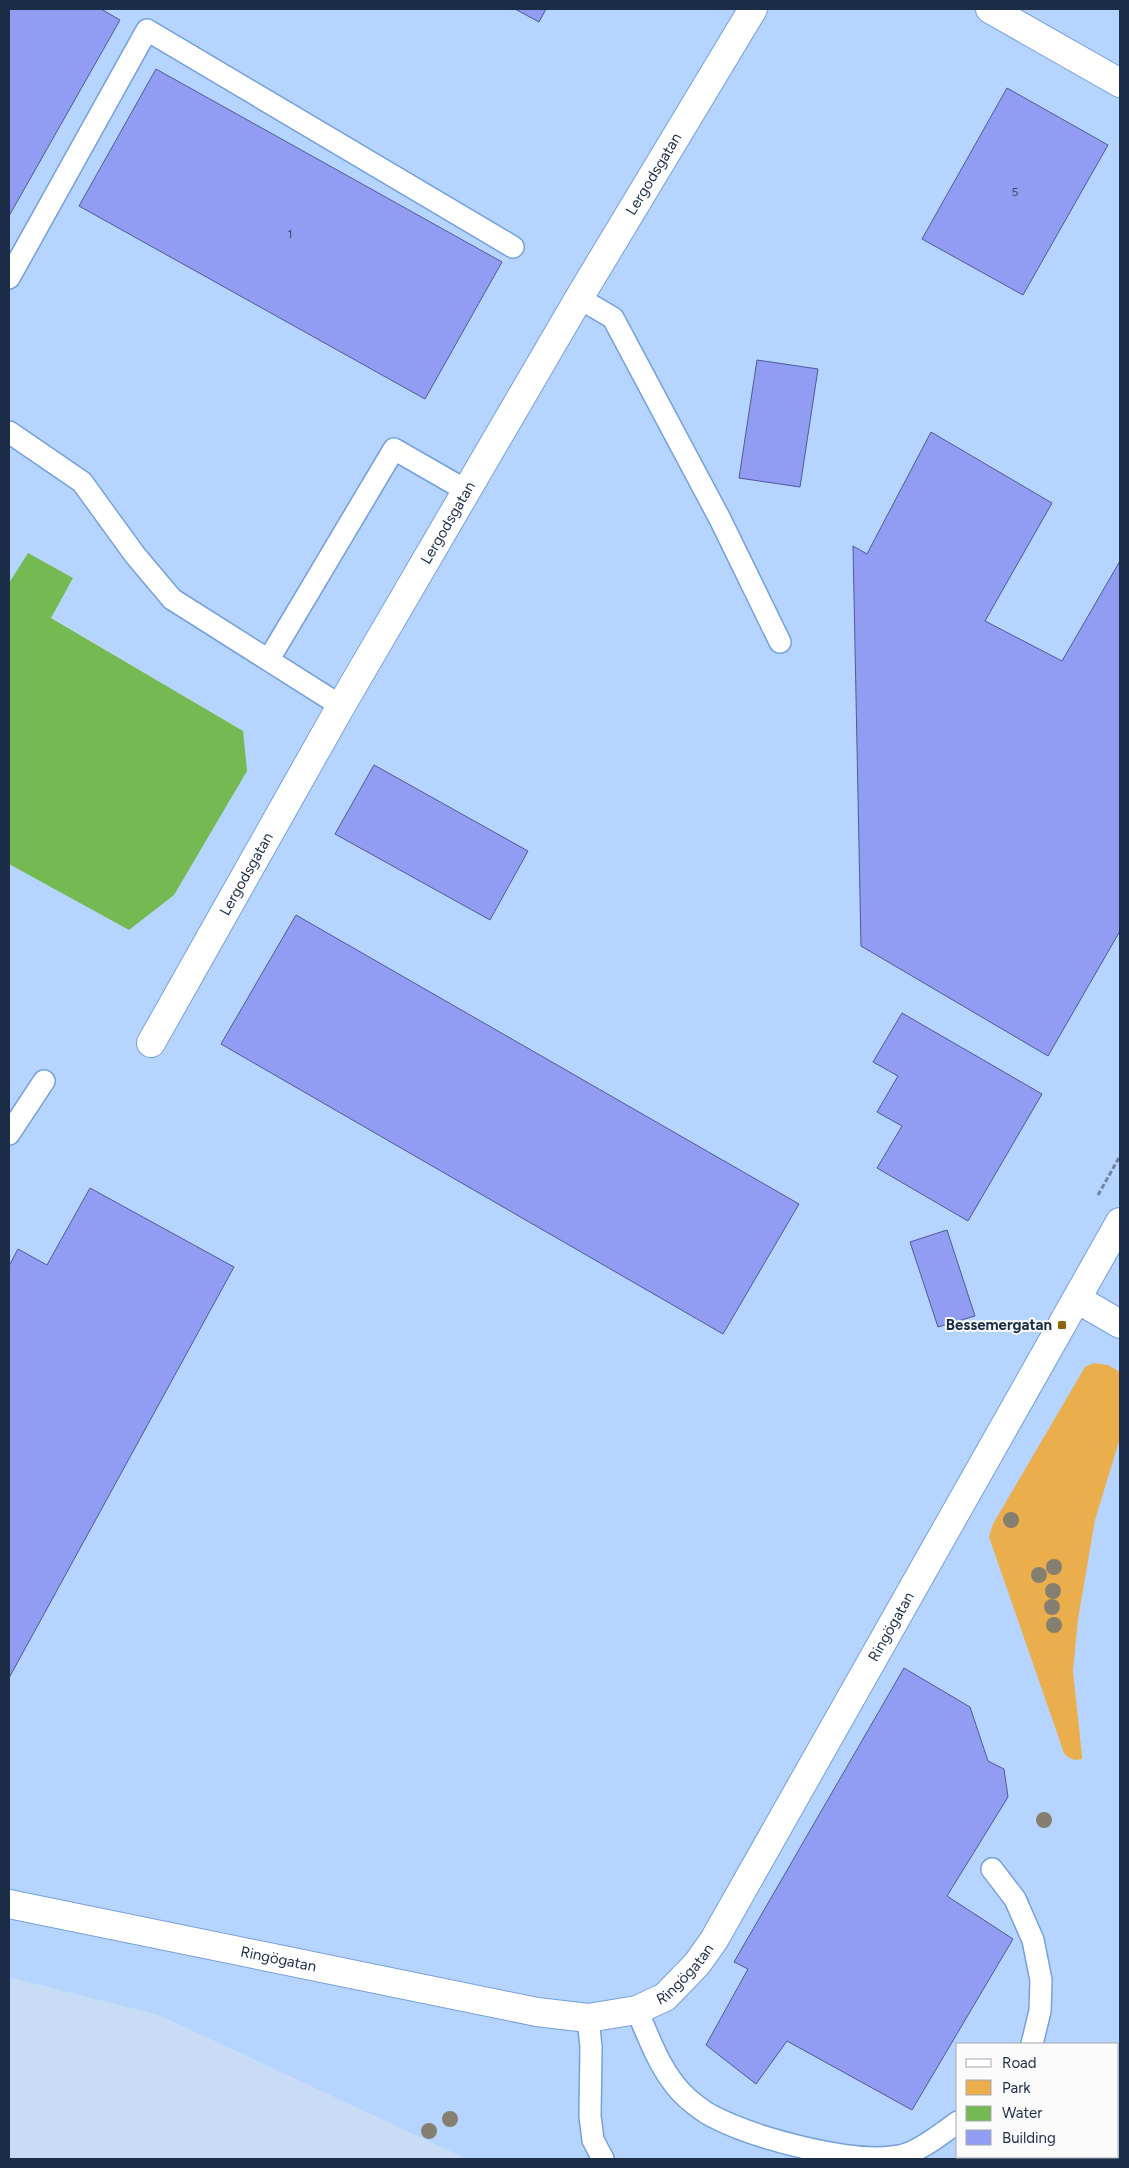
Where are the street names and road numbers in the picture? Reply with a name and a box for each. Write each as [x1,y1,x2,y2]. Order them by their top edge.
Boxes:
street label: Lergodsgatan [622,130,685,218]
street label: Lergodsgatan [417,478,479,567]
street label: Lergodsgatan [216,829,277,919]
street label: Ringögatan [864,1589,918,1665]
street label: Ringögatan [654,1940,717,2009]
street label: Ringögatan [239,1943,318,1976]

